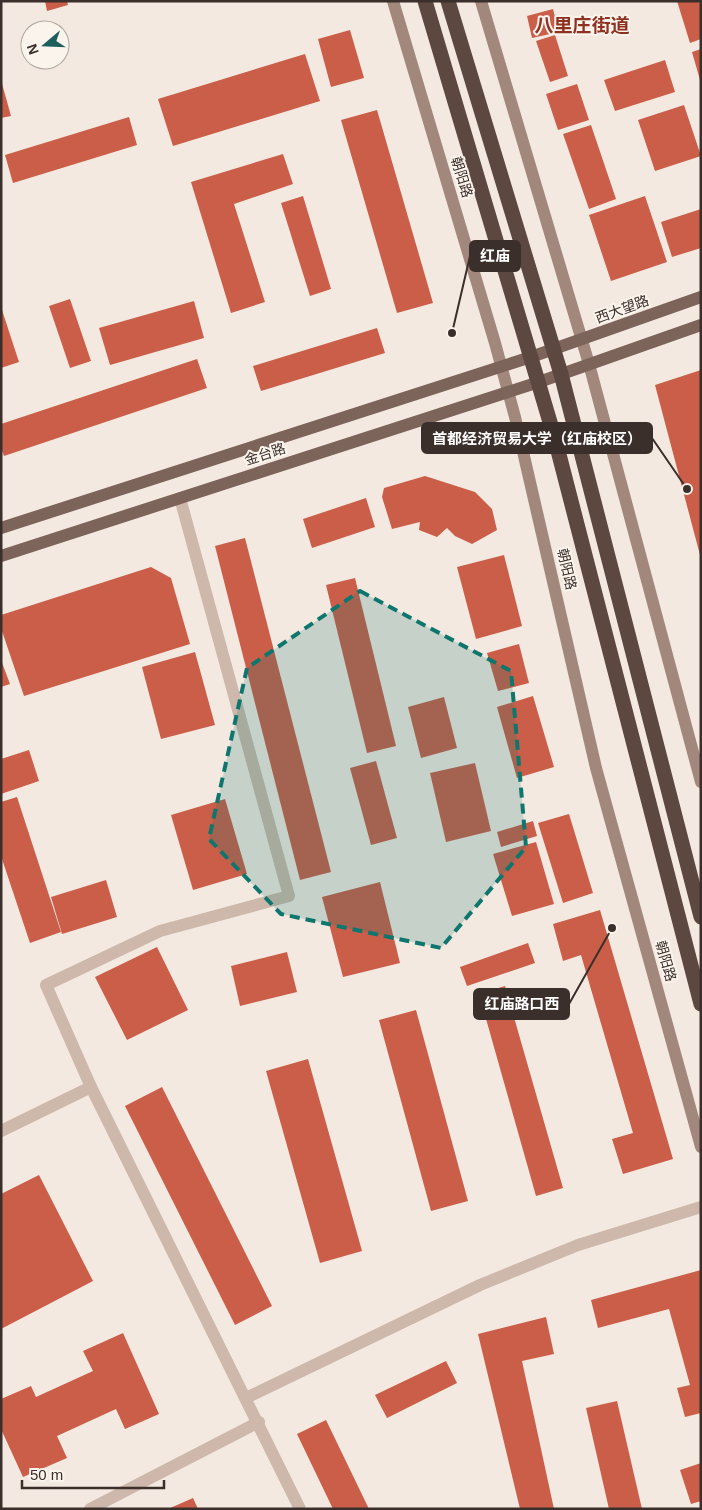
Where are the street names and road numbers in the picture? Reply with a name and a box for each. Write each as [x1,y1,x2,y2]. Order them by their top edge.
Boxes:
street label: 朝阳路 [448,155,476,199]
street label: 西大望路 [593,292,651,326]
street label: 金台路 [243,440,287,468]
street label: 朝阳路 [554,547,580,591]
street label: 朝阳路 [653,939,679,983]

